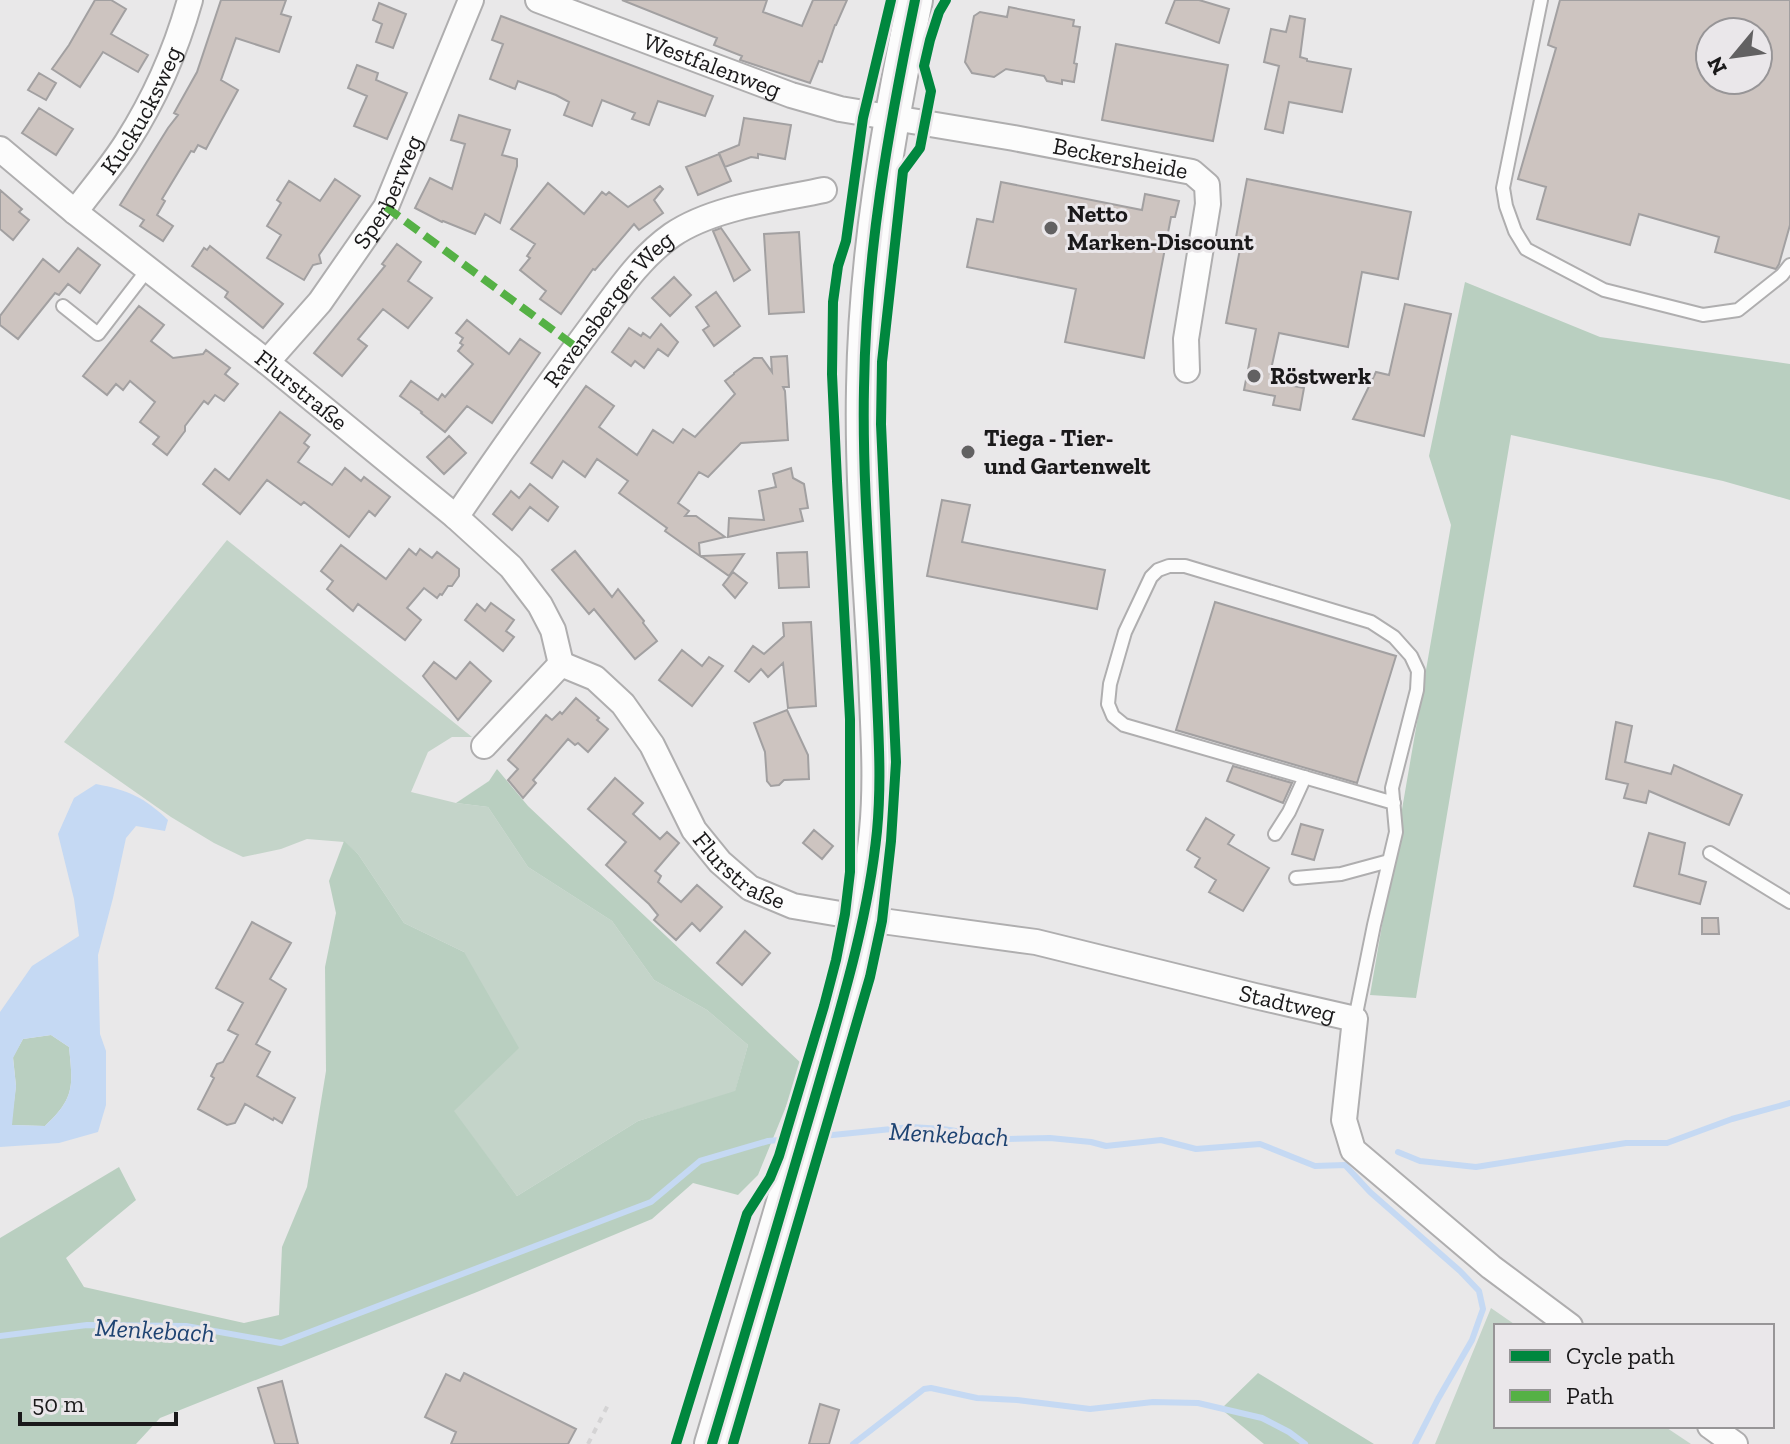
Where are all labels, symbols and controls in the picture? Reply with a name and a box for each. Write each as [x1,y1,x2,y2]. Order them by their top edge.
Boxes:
north arrow [1694,16,1774,96]
street label: Westfalenweg [639,26,785,104]
street label: Kuckucksweg [94,42,187,180]
text: N [1701,51,1733,79]
street label: Sperberweg [346,131,428,254]
street label: Beckersheide [1051,131,1190,185]
place label: Netto Marken-Discount [1067,199,1254,256]
marker: Netto Marken-Discount [1042,219,1060,237]
street label: Ravensberger Weg [537,224,679,393]
street label: Flurstraße [249,343,354,436]
place label: Röstwerk [1270,361,1371,390]
marker: Röstwerk [1245,367,1263,385]
place label: Tiega - Tier- und Gartenwelt [984,423,1151,480]
marker: Tiega - Tier- und Gartenwelt [959,443,977,461]
street label: Flurstraße [687,825,790,915]
street label: Stadtweg [1236,978,1338,1028]
water label: Menkebach [888,1115,1010,1153]
water label: Menkebach [94,1311,216,1349]
legend [1494,1324,1774,1428]
text: Cycle path [1566,1341,1675,1370]
scale bar [20,1376,176,1426]
text: Path [1566,1381,1614,1410]
text: 50 m [32,1389,85,1418]

